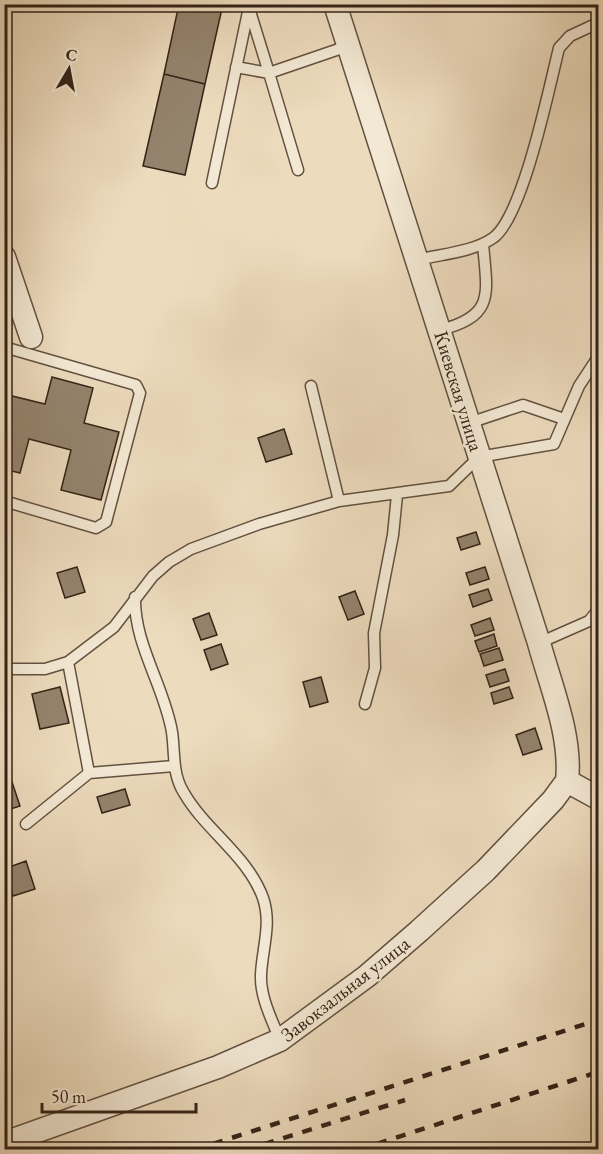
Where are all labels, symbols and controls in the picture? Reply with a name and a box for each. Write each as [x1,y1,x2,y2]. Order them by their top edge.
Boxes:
north arrow [39,39,99,99]
text: С [64,43,79,66]
street label: Киевская улица [428,328,490,454]
street label: Завокзальная улица [275,930,415,1048]
scale bar [42,1076,196,1114]
text: 50 m [51,1085,86,1108]

